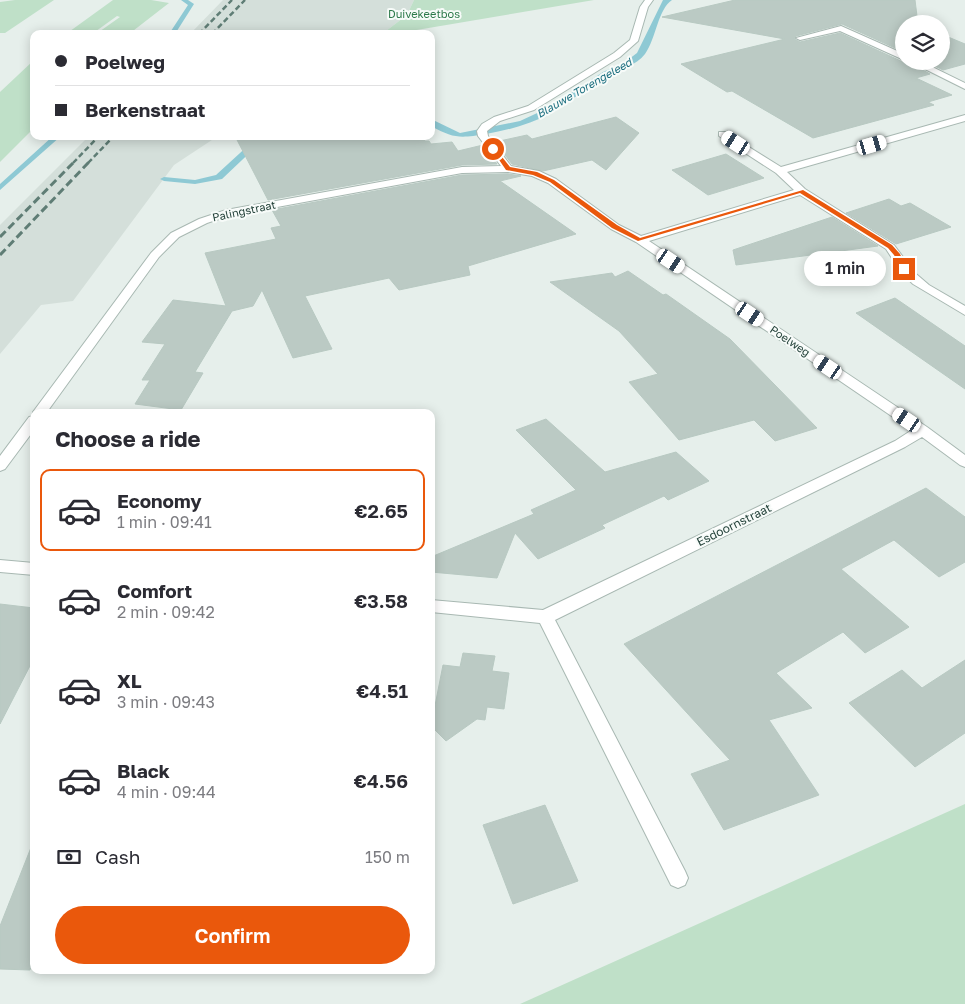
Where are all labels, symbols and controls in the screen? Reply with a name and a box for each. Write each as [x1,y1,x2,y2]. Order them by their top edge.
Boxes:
park label: Duivekeetbos [388,7,460,20]
map controls [895,15,950,70]
button: layers [895,15,950,70]
text: Poelweg [85,50,165,73]
water label: Blauwe Torengeleed [534,54,635,121]
text: Berkenstraat [85,98,205,121]
car [719,129,752,157]
car [855,134,888,156]
route start [482,138,504,160]
street label: Palingstraat [211,197,277,224]
car [654,246,687,276]
callout: 1 min [804,252,886,286]
text: 1 min [825,258,865,278]
route end [893,258,915,280]
car [733,299,766,329]
street label: Poelweg [768,322,813,359]
car [811,352,844,382]
car [890,405,923,435]
text: Choose a ride [55,425,201,452]
icon: car [57,488,102,533]
text: Economy [117,489,202,512]
text: €2.65 [354,499,408,522]
street label: Esdoornstraat [694,500,774,549]
text: 1 min · 09:41 [117,512,212,532]
icon: car [57,578,102,623]
text: Comfort [117,579,192,602]
text: €3.58 [354,589,408,612]
text: 2 min · 09:42 [117,602,215,622]
icon: car [57,668,102,713]
text: XL [117,669,142,692]
text: €4.51 [356,679,408,702]
text: 3 min · 09:43 [117,692,215,712]
icon: car [57,758,102,803]
text: Black [117,759,170,782]
text: €4.56 [354,769,408,792]
text: 4 min · 09:44 [117,782,216,802]
icon: cash [55,843,83,871]
text: Cash [95,845,140,868]
text: 150 m [365,847,410,867]
button: Confirm [55,906,410,964]

